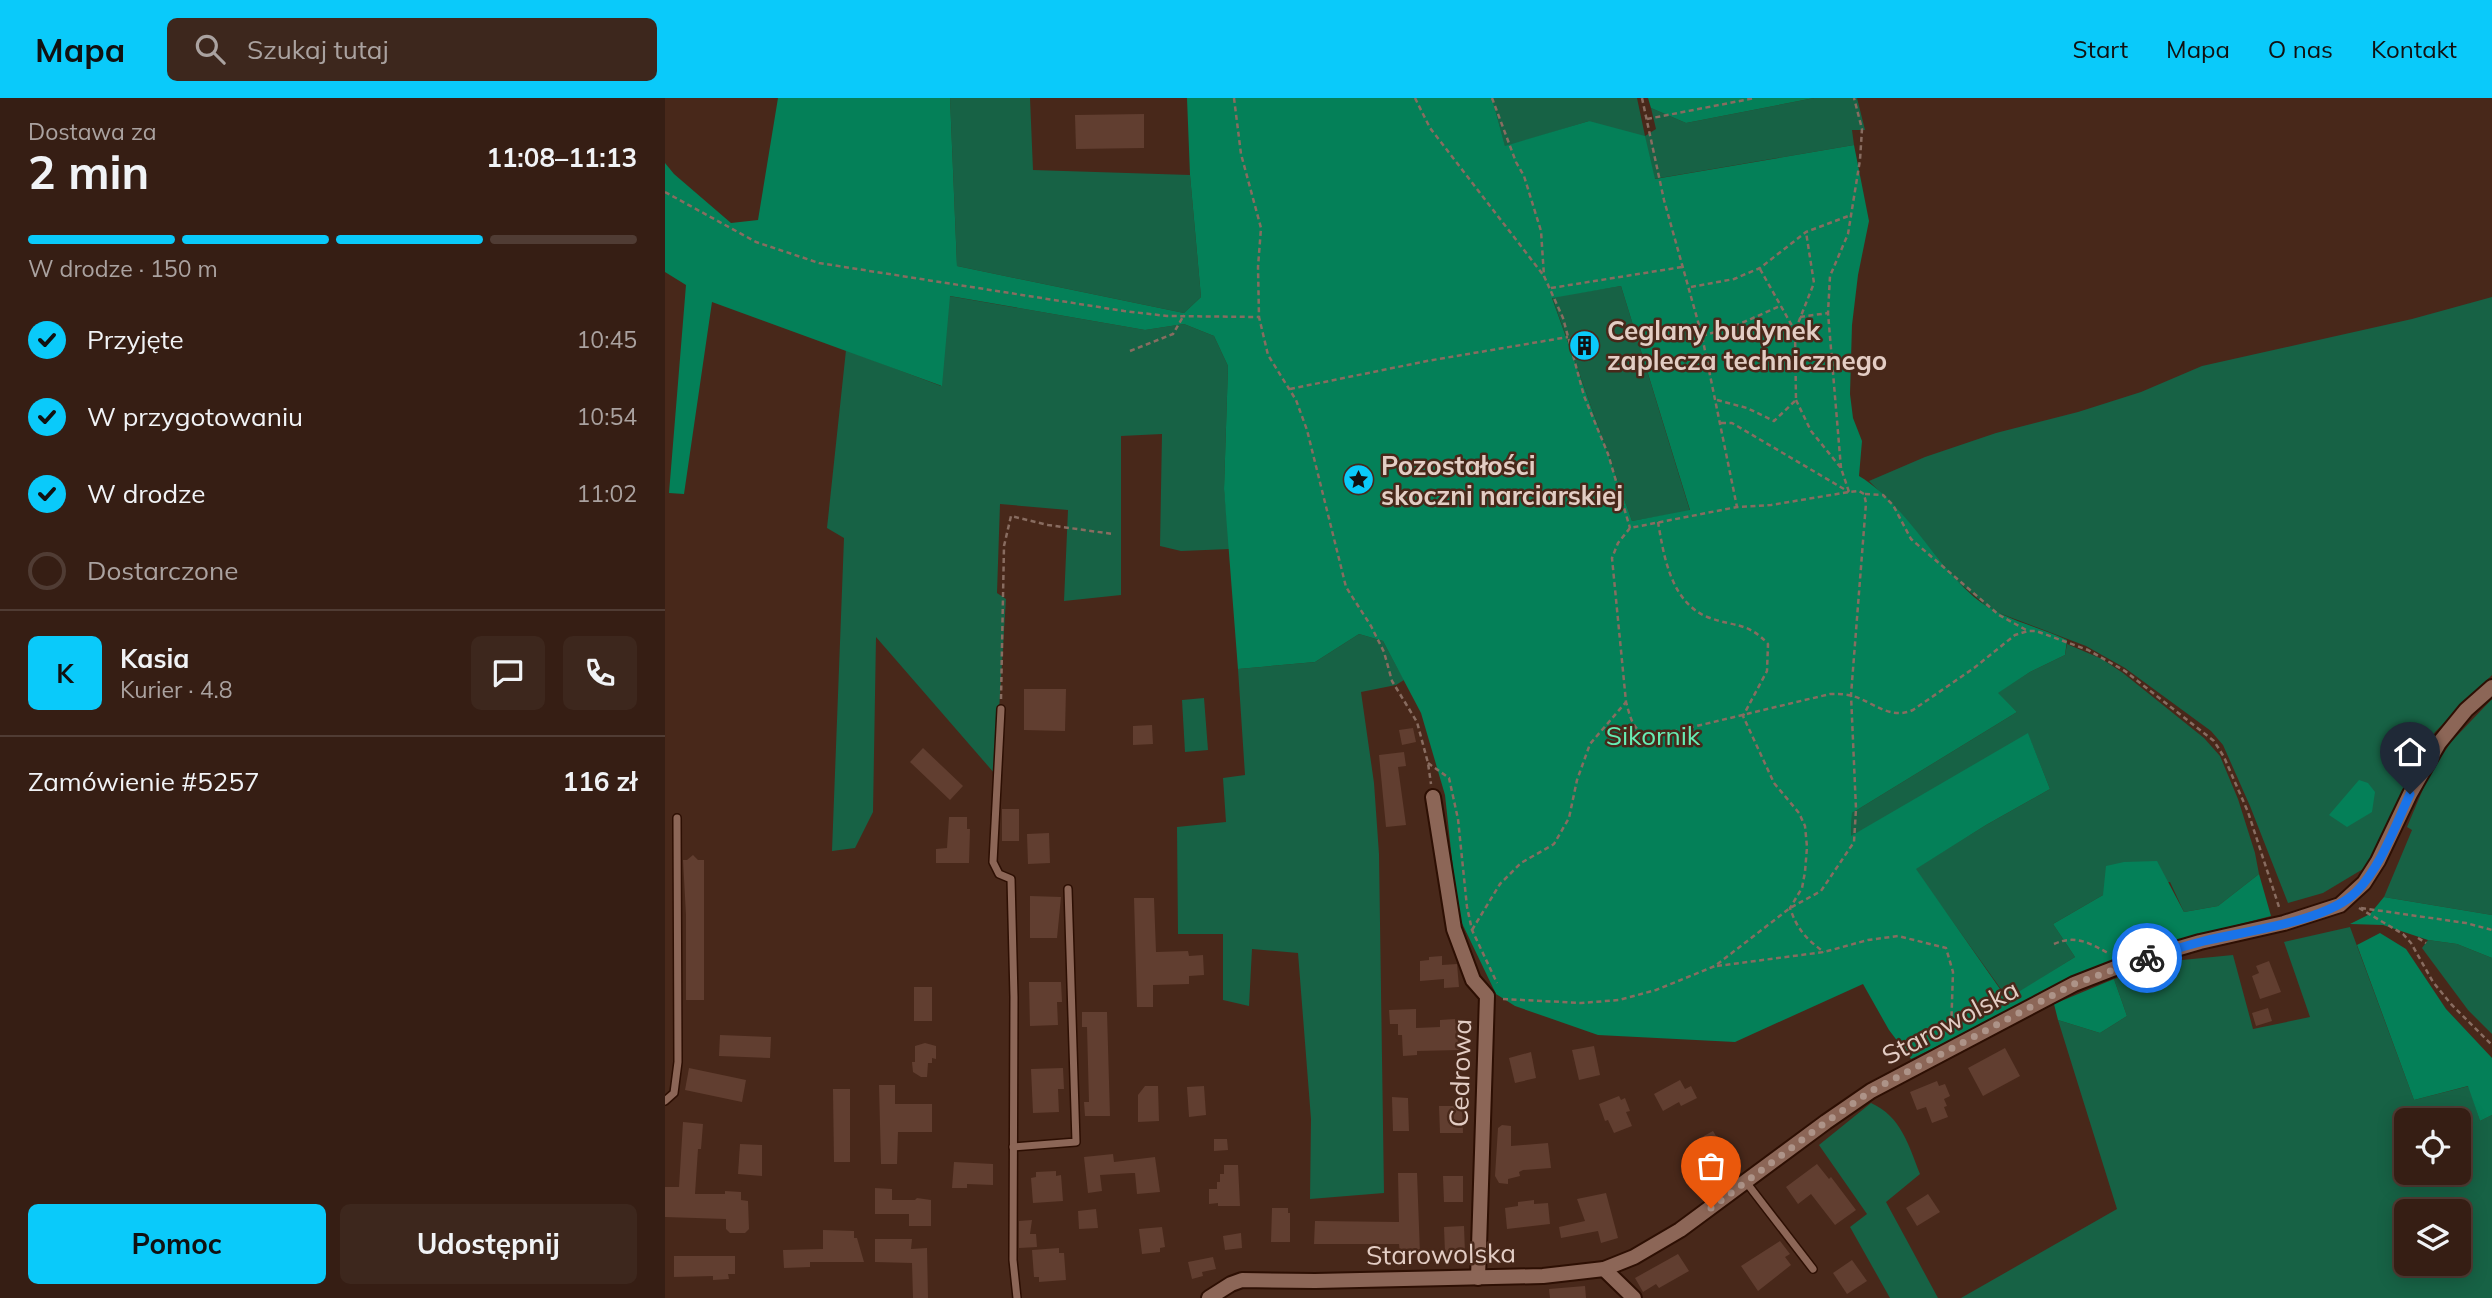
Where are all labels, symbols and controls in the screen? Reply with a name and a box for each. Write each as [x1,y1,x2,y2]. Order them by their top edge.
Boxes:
search box [167,18,657,81]
text: Mapa [35,29,125,70]
icon: search [191,30,229,68]
text: Szukaj tutaj [247,33,389,66]
text: Start [2073,34,2128,64]
text: Mapa [2166,34,2230,64]
text: O nas [2268,34,2333,64]
text: Kontakt [2371,34,2457,64]
text: Dostawa za [28,117,157,146]
text: 11:08–11:13 [486,141,637,174]
text: 2 min [28,143,149,201]
text: W drodze · 150 m [28,254,218,283]
place label: Ceglany budynek zaplecza technicznego [1607,314,1887,377]
icon: check [28,321,66,359]
text: Przyjęte [87,323,184,356]
text: 10:45 [577,325,637,354]
building icon: Ceglany budynek zaplecza technicznego [1567,328,1601,362]
icon: check [28,398,66,436]
text: W przygotowaniu [87,400,303,433]
text: 10:54 [577,402,637,431]
place label: Pozostałości skoczni narciarskiej [1381,449,1623,512]
place icon: Pozostałości skoczni narciarskiej [1341,463,1375,497]
icon: check [28,475,66,513]
text: W drodze [87,477,205,510]
text: 11:02 [577,479,637,508]
text: Dostarczone [87,554,238,587]
button: chat [471,636,545,710]
button: phone [563,636,637,710]
text: Kasia [120,642,189,675]
text: K [56,657,74,690]
text: Kurier · 4.8 [120,675,232,704]
park label: Sikornik [1606,719,1701,752]
pin [2380,722,2440,794]
icon: home [2391,733,2429,771]
text: Zamówienie #5257 [28,765,260,798]
text: 116 zł [563,765,637,798]
courier [2112,923,2182,993]
icon: bike [2128,939,2166,977]
street label: Starowolska [1876,972,2024,1072]
street label: Cedrowa [1442,1018,1478,1128]
map controls [2394,1108,2471,1276]
button: locate [2394,1108,2471,1185]
pin [1681,1136,1741,1208]
icon: bag [1692,1147,1730,1185]
button: layers [2394,1199,2471,1276]
button: Pomoc [28,1204,326,1284]
button: Udostępnij [340,1204,637,1284]
street label: Starowolska [1366,1236,1516,1272]

